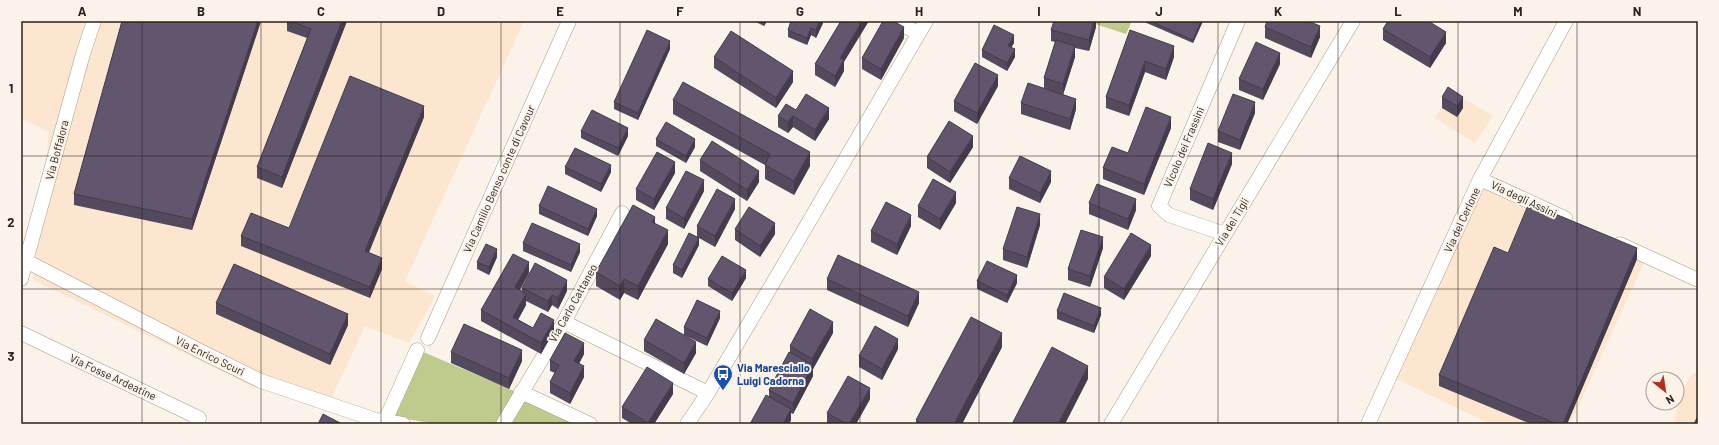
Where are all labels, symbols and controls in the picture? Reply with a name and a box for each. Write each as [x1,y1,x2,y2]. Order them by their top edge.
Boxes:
text: A [78,3,87,19]
text: B [197,3,205,19]
text: C [317,3,325,19]
text: D [437,3,445,19]
text: E [556,3,564,19]
text: F [676,3,684,19]
text: G [796,3,804,19]
text: H [915,3,923,19]
text: I [1037,3,1041,19]
text: J [1155,3,1163,19]
text: K [1274,3,1282,19]
text: L [1394,3,1402,19]
text: M [1513,3,1523,19]
text: N [1633,3,1641,19]
text: 1 [9,80,13,96]
street label: Via Camillo Benso conte di Cavour [460,103,537,255]
street label: Vicolo dei Frassini [1161,104,1206,189]
street label: Via Boffalora [42,119,71,181]
street label: Via degli Assini [1489,178,1559,220]
street label: Via del Cerlone [1441,185,1482,254]
street label: Via dei Tigli [1212,195,1251,248]
text: 2 [7,214,15,230]
street label: Via Carlo Cattaneo [546,261,599,344]
street label: Via Enrico Scuri [174,333,247,378]
text: 3 [7,348,15,364]
street label: Via Fosse Ardeatine [68,351,159,402]
place label: Via Maresciallo Luigi Cadorna [737,361,810,387]
bus stop icon: Via Maresciallo Luigi Cadorna [712,363,734,391]
north arrow [1645,371,1685,411]
text: N [1664,393,1677,408]

